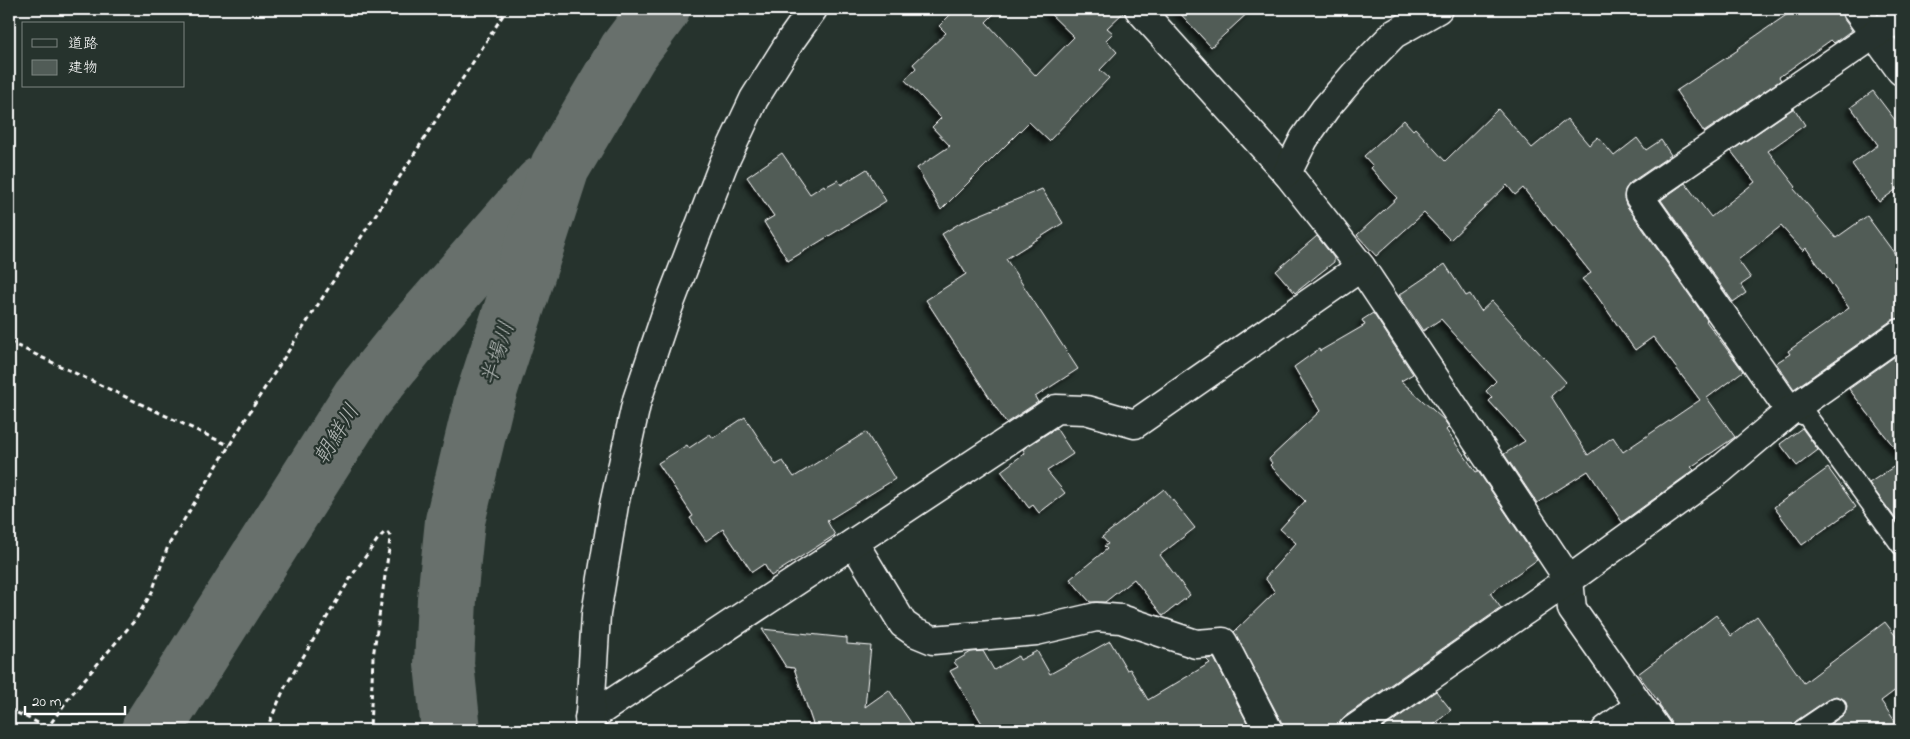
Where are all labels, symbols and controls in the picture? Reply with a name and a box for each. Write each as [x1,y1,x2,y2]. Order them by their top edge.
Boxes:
legend [22,22,185,88]
text: 道路 [68,33,98,55]
text: 建物 [68,57,98,79]
water label: 半場川 [474,318,524,390]
water label: 朝鮮川 [307,399,369,471]
scale bar [25,684,125,716]
text: 20 m [32,691,62,713]

